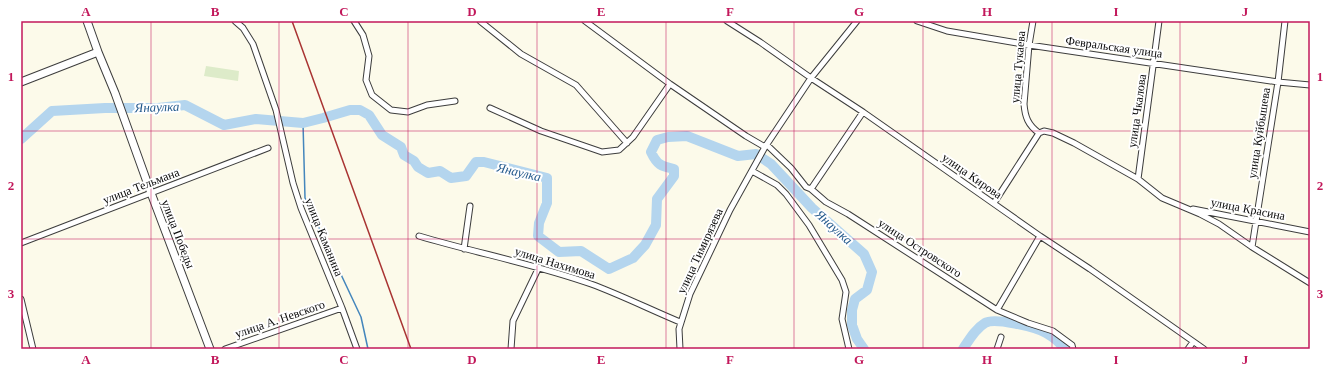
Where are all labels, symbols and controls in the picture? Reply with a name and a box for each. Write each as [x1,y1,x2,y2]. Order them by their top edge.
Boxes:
text: A [81,4,91,19]
text: B [211,4,220,19]
text: C [339,4,349,19]
text: D [467,4,477,19]
text: E [597,4,605,19]
text: F [726,4,734,19]
text: G [854,4,864,19]
text: H [982,4,992,19]
text: I [1113,4,1119,19]
text: J [1242,4,1249,19]
street label: улица Тукаева [1008,30,1028,104]
street label: Февральская улица [1065,33,1164,61]
text: 1 [8,69,14,84]
text: 1 [1317,69,1323,84]
street label: улица Чкалова [1125,73,1149,149]
street label: улица Куйбышева [1245,86,1273,179]
water label: Янаулка [133,99,180,115]
street label: улица Кирова [939,150,1005,202]
water label: Янаулка [495,159,543,184]
street label: улица Тельмана [101,165,182,207]
text: 2 [8,178,14,193]
text: 2 [1317,178,1323,193]
street label: улица Красина [1210,195,1287,223]
street label: улица Каманина [302,196,346,279]
street label: улица Победы [158,198,198,270]
street label: улица Тимирязева [674,206,726,296]
water label: Янаулка [812,206,856,248]
street label: улица Островского [876,216,964,280]
street label: улица Нахимова [513,244,598,282]
text: 3 [8,286,15,301]
text: 3 [1317,286,1324,301]
street label: улица А. Невского [233,297,327,341]
text: A [81,352,91,367]
text: B [211,352,220,367]
text: C [339,352,349,367]
text: D [467,352,477,367]
text: E [597,352,605,367]
text: F [726,352,734,367]
text: G [854,352,864,367]
text: H [982,352,992,367]
text: I [1113,352,1119,367]
text: J [1242,352,1249,367]

